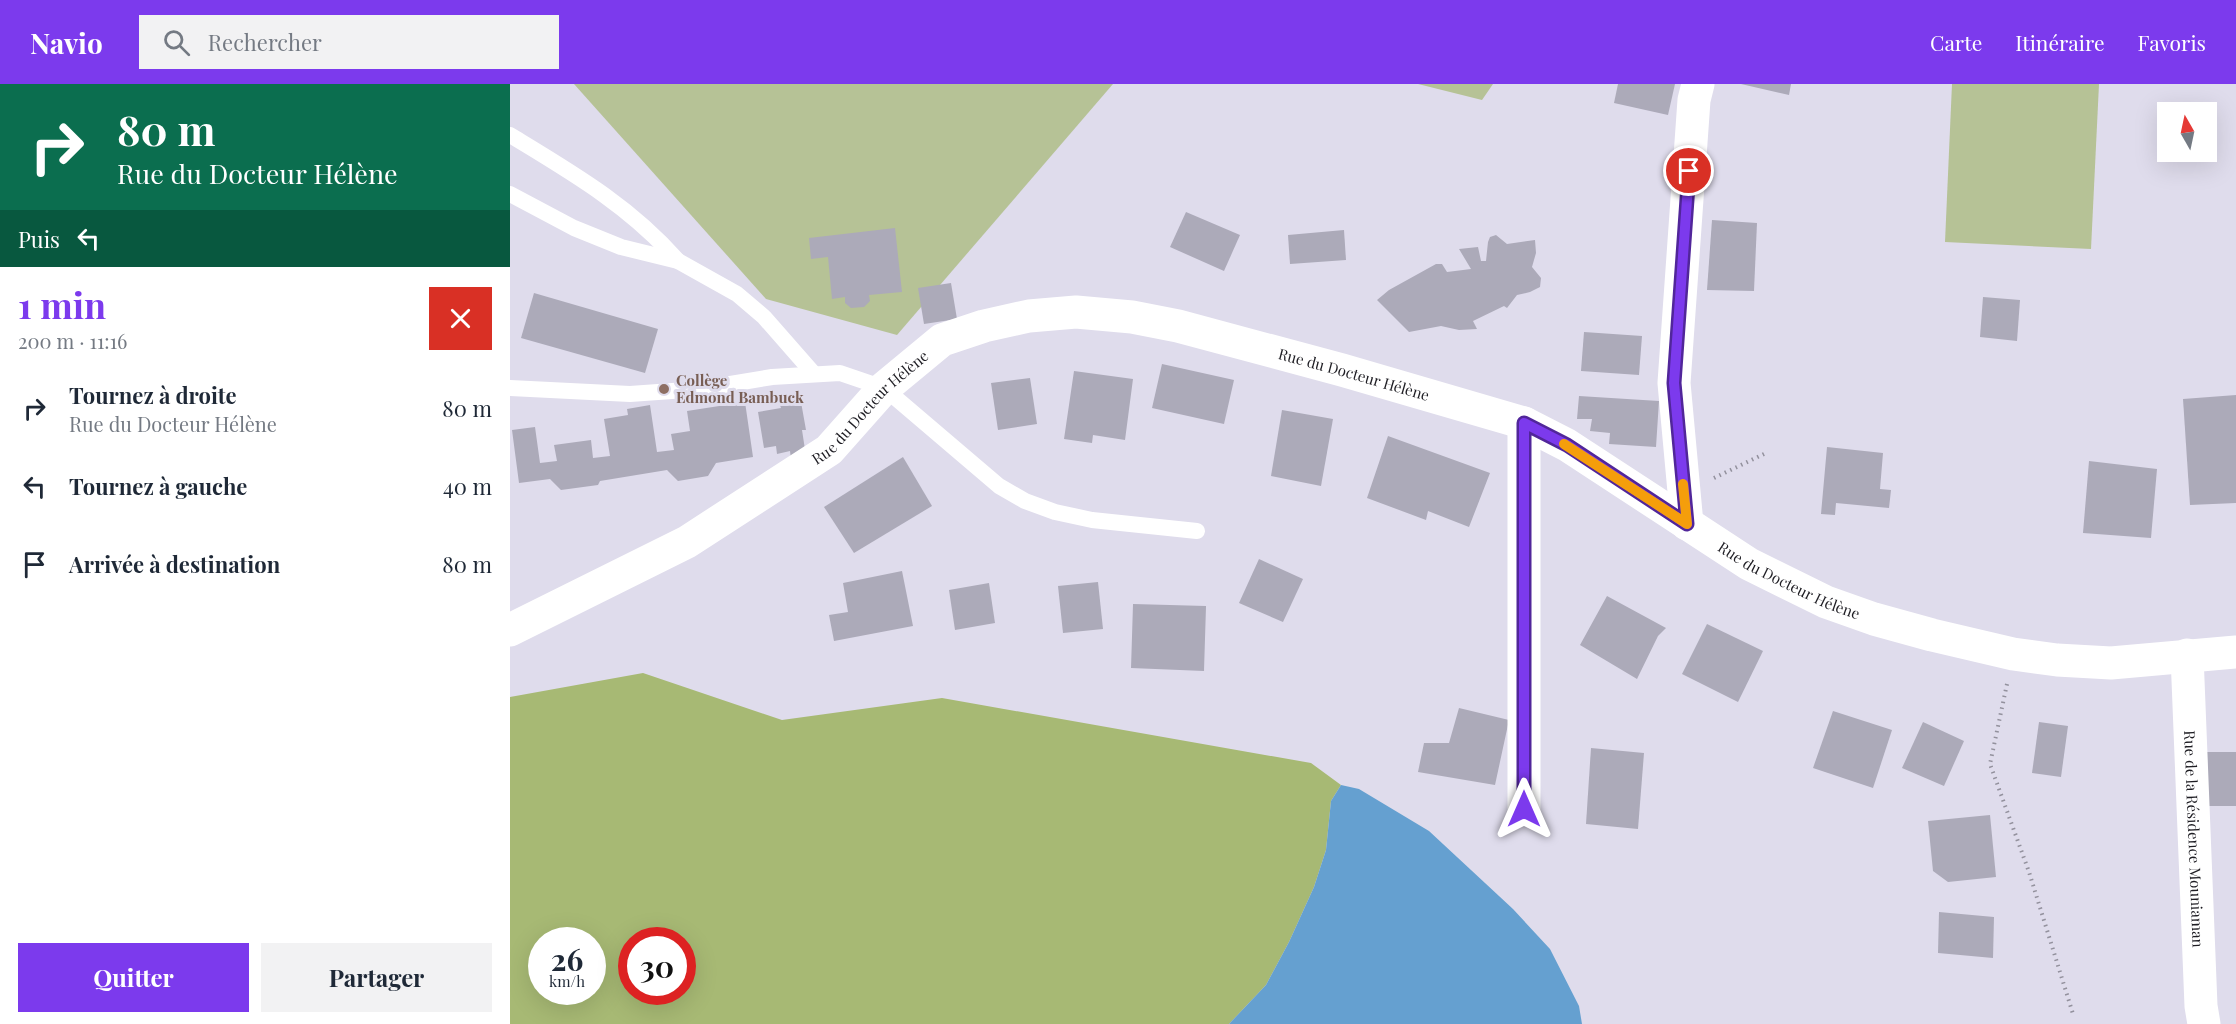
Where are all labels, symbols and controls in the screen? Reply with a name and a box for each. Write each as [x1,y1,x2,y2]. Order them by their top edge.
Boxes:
search box [139,15,559,69]
text: Navio [30,24,103,61]
icon: search [160,26,193,59]
text: Rechercher [208,27,322,57]
text: Carte [1930,28,1982,56]
text: Itinéraire [2015,28,2105,56]
text: Favoris [2138,28,2206,56]
text: 80 m [117,101,215,157]
north arrow [2157,102,2217,162]
map controls [2157,102,2217,162]
icon: right [18,108,96,186]
pin [1663,145,1714,196]
icon: arrive [1672,154,1705,187]
text: Rue du Docteur Hélène [117,155,398,191]
icon: left [72,222,105,255]
text: Puis [18,224,60,254]
text: 1 min [18,280,106,328]
button: close [429,287,492,350]
text: 200 m · 11:16 [18,327,127,354]
street label: Rue du Docteur Hélène [1276,343,1432,405]
street label: Rue du Docteur Hélène [808,346,932,469]
place label: Collège Edmond Bambuck [676,370,804,407]
text: Tournez à droite [69,380,237,410]
marker: Collège Edmond Bambuck [657,382,671,396]
icon: right [18,392,51,425]
text: 80 m [442,393,492,423]
text: Rue du Docteur Hélène [69,410,277,437]
icon: left [18,470,51,503]
text: Tournez à gauche [69,471,247,501]
text: 40 m [443,471,492,501]
street label: Rue du Docteur Hélène [1714,537,1863,623]
icon: arrive [18,548,51,581]
text: Arrivée à destination [69,549,280,579]
text: 80 m [442,549,492,579]
street label: Rue de la Résidence Mouniaman [2180,730,2209,948]
position arrow [1492,777,1556,841]
speed limit sign: 30 [618,927,696,1005]
text: 26 [551,939,583,979]
button: Quitter [18,943,249,1012]
button: Partager [261,943,492,1012]
text: km/h [549,971,585,991]

